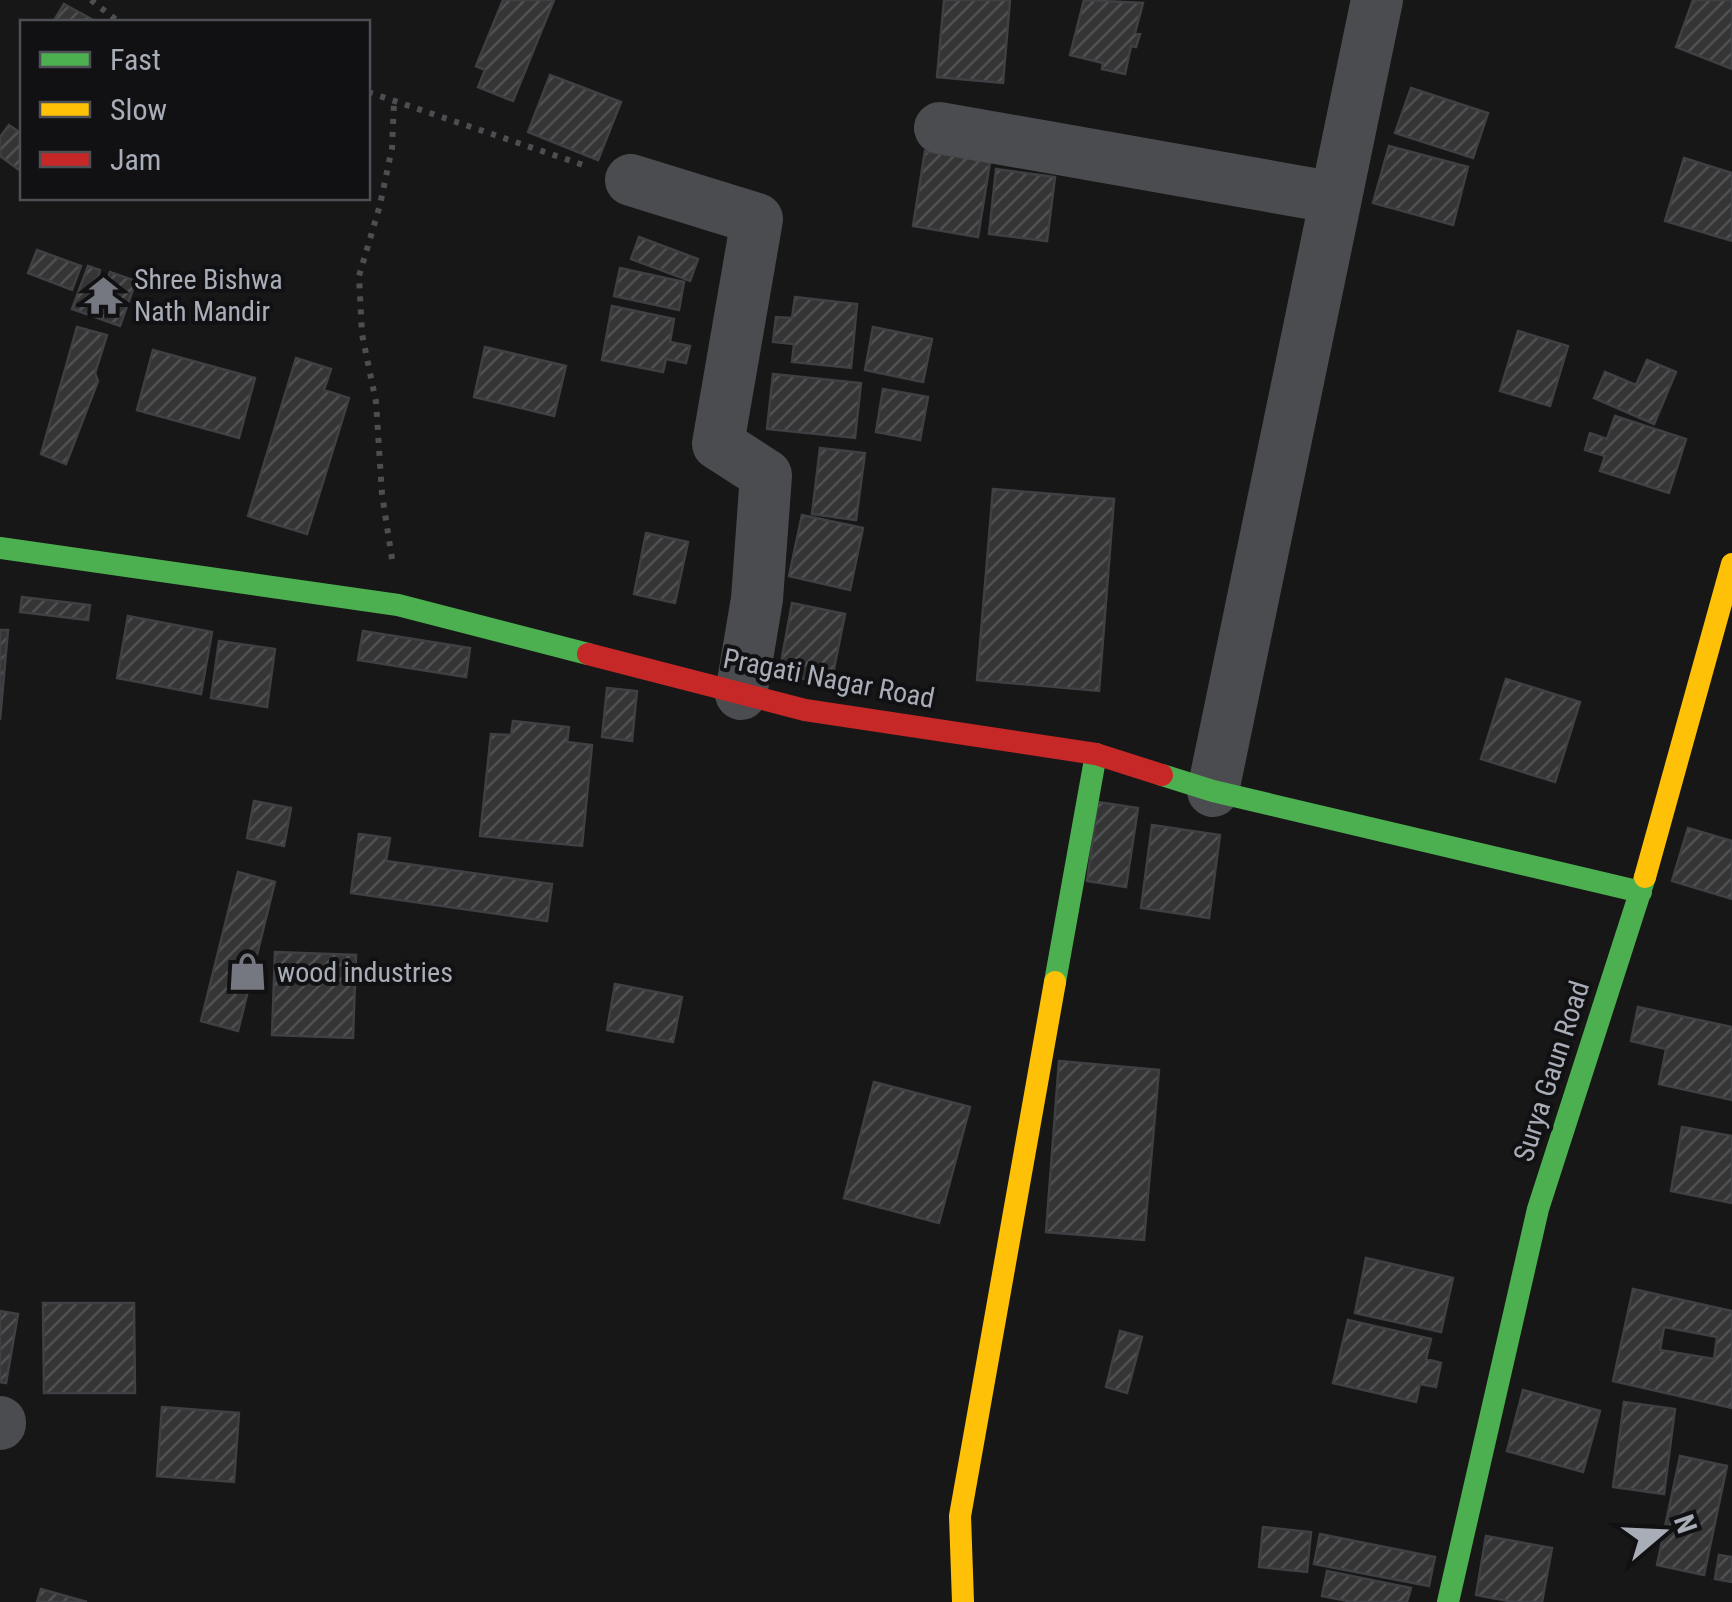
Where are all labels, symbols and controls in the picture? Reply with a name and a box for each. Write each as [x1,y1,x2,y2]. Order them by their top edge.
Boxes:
legend [20,20,370,200]
text: Fast [110,42,161,77]
text: Slow [110,92,167,127]
text: Jam [110,142,161,177]
place label: Shree Bishwa Nath Mandir [134,263,283,328]
temple icon: Shree Bishwa Nath Mandir [83,274,125,316]
street label: Pragati Nagar Road [721,642,937,715]
shop icon: wood industries [226,951,268,993]
place label: wood industries [277,956,453,989]
street label: Surya Gaun Road [1507,977,1596,1166]
north arrow [1612,1482,1712,1582]
text: N [1667,1511,1704,1538]

